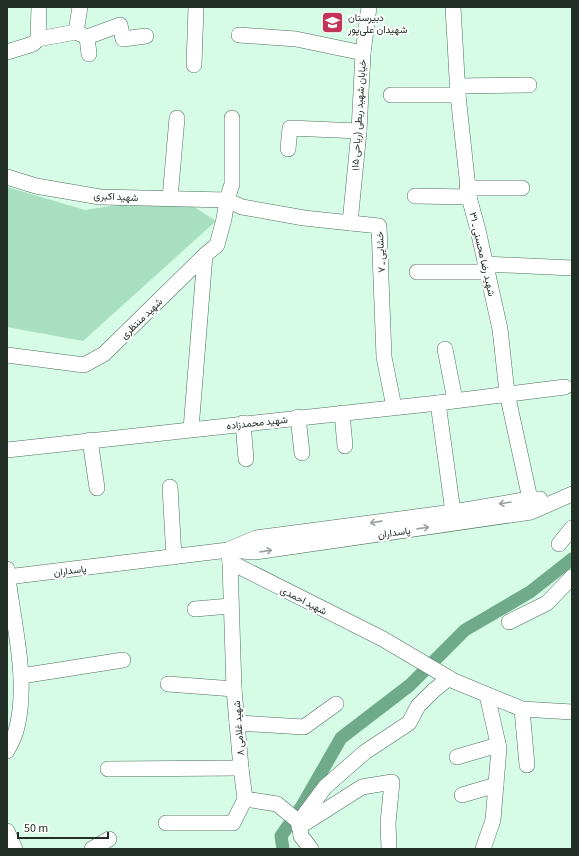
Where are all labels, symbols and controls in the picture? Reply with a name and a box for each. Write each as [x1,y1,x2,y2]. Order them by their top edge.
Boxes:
school or university icon: دبیرستان شهیدان علی‌پور [320,10,346,36]
place label: دبیرستان شهیدان علی‌پور [347,11,407,37]
street label: خیابان شهید ربطی (ریاحی ۱۵) [348,59,370,171]
street label: شهید اکبری [93,189,139,205]
street label: شهید رضا محسنی ـ ۳۱ [466,211,499,298]
street label: خشایی ـ ۷ [373,231,389,273]
street label: شهید منتظری [117,295,166,342]
street label: شهید محمدزاده [226,413,289,433]
one-way arrow [498,499,511,507]
one-way arrow [370,518,383,526]
street label: پاسداران [377,524,411,542]
one-way arrow [416,524,429,532]
one-way arrow [259,547,272,555]
street label: پاسداران [53,562,87,580]
street label: شهید احمدی [278,583,330,619]
street label: ۸ شهید غلامی [230,700,248,756]
scale bar [18,814,108,840]
text: 50 m [24,820,48,837]

